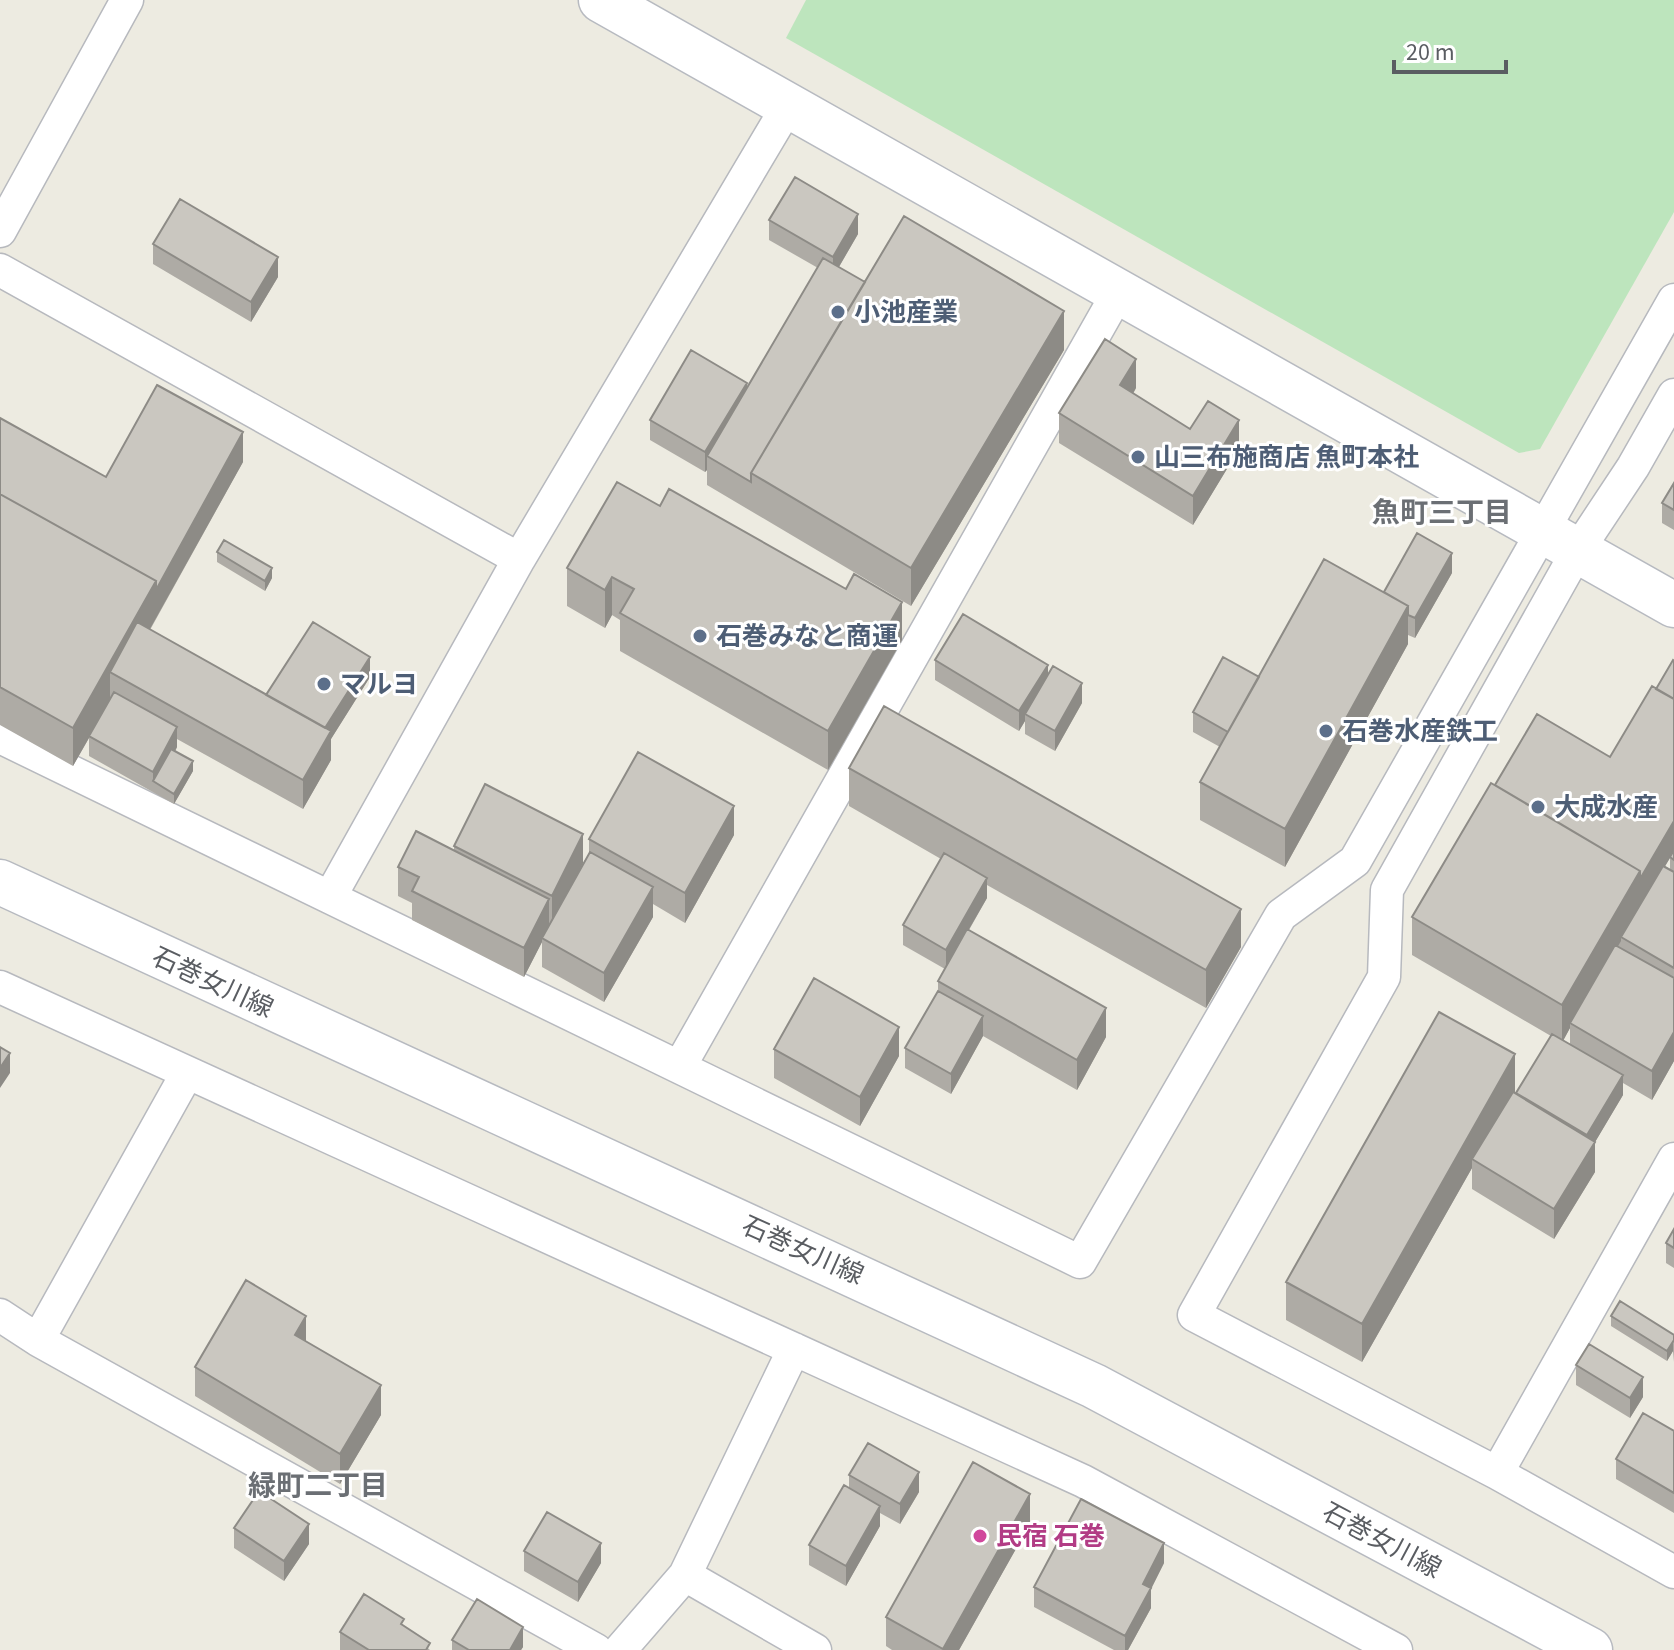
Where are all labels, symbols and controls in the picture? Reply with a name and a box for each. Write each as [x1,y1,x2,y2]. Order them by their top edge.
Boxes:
scale bar [1394,24,1506,74]
text: 20 m [1406,35,1455,70]
place label: 小池産業 [854,294,958,331]
marker: 小池産業 [829,303,847,321]
place label: 山三布施商店 魚町本社 [1154,439,1419,476]
marker: 山三布施商店 魚町本社 [1129,448,1147,466]
district label: 魚町三丁目 [1372,493,1512,533]
place label: 石巻みなと商運 [716,618,898,655]
marker: 石巻みなと商運 [691,627,709,645]
place label: マルヨ [340,666,418,703]
marker: マルヨ [315,675,333,693]
place label: 石巻水産鉄工 [1342,713,1498,750]
marker: 石巻水産鉄工 [1317,722,1335,740]
place label: 大成水産 [1554,789,1658,826]
marker: 大成水産 [1529,798,1547,816]
street label: 石巻女川線 [146,938,280,1027]
street label: 石巻女川線 [736,1207,870,1294]
district label: 緑町二丁目 [248,1466,388,1506]
street label: 石巻女川線 [1316,1494,1448,1587]
place label: 民宿 石巻 [996,1518,1105,1555]
marker: 民宿 石巻 [971,1527,989,1545]

